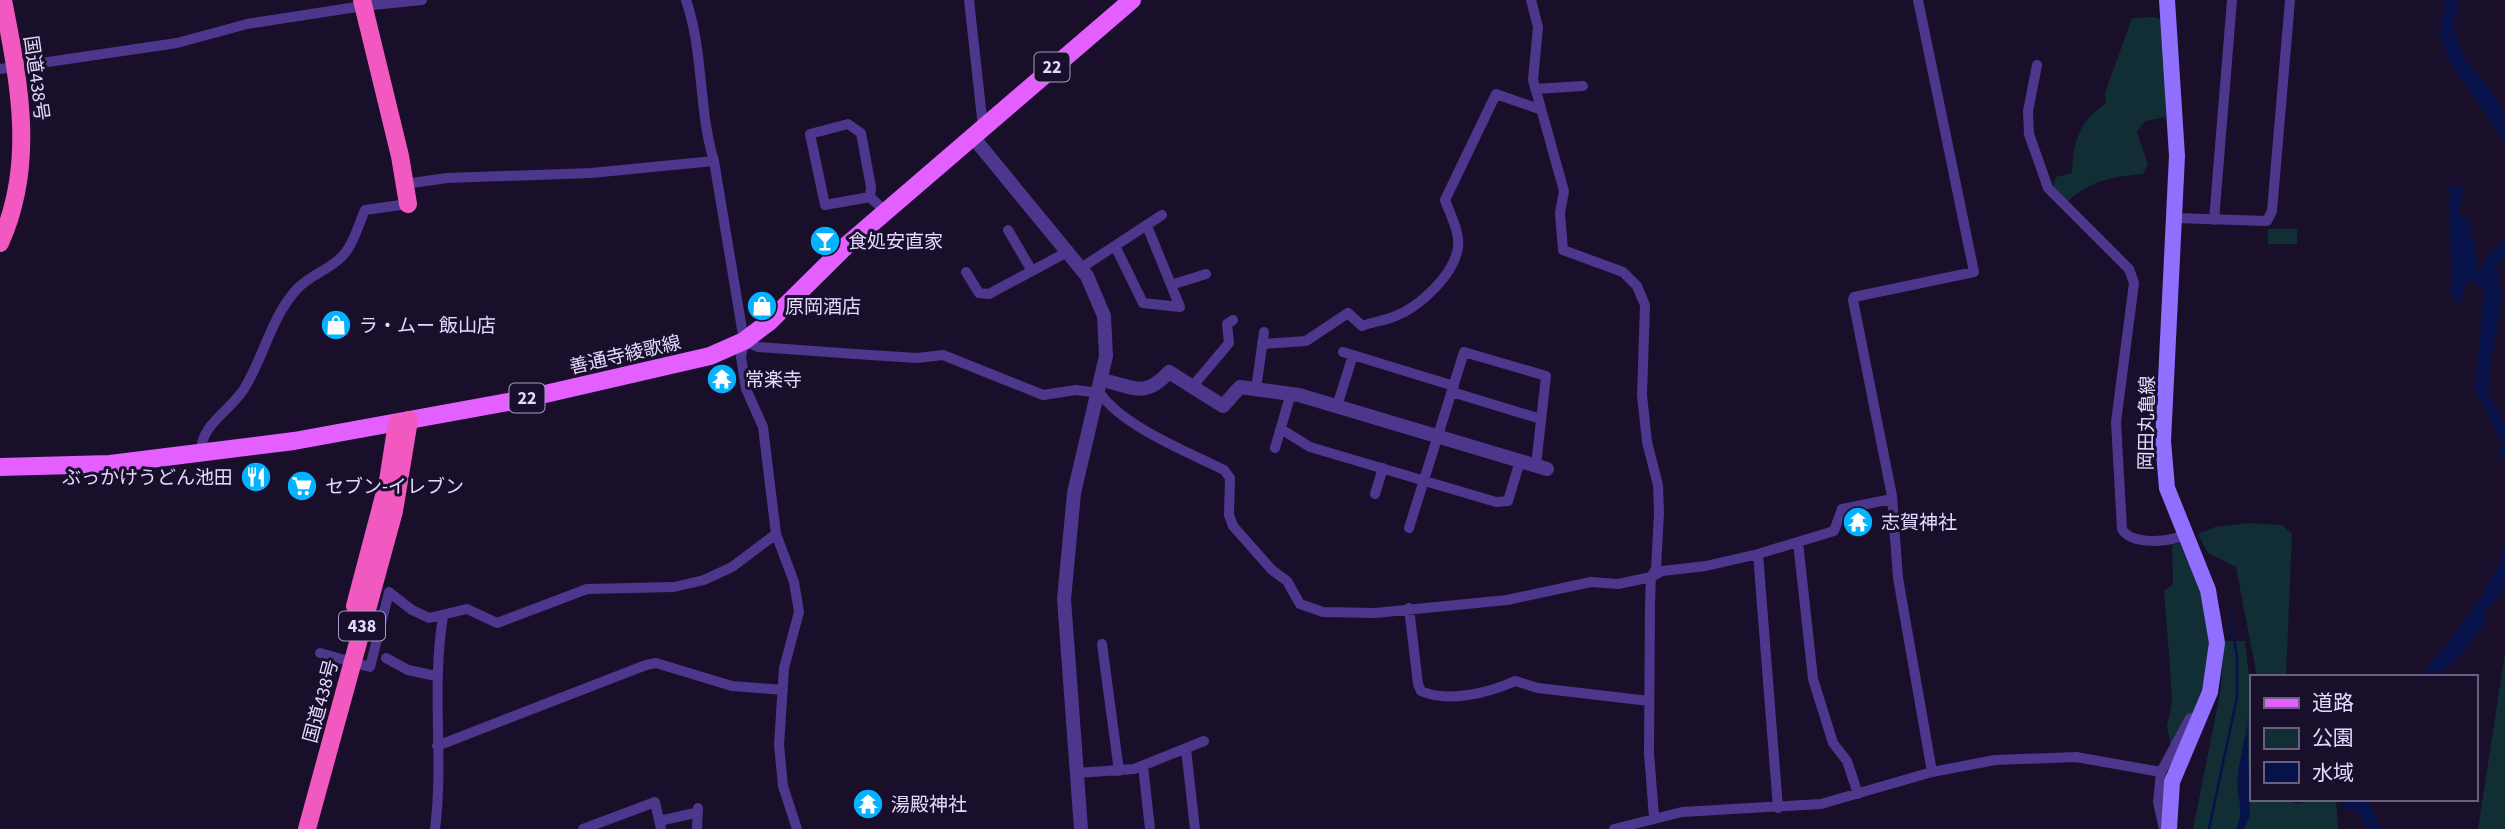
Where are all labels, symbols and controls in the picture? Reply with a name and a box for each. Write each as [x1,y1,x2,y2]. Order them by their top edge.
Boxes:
street label: 国道438号 [16,34,55,122]
road number: 22 [1034,52,1070,82]
bar icon: 食処安直家 [808,224,842,258]
place label: 食処安直家 [848,229,943,256]
shop icon: 原岡酒店 [745,289,779,323]
place label: 原岡酒店 [785,294,861,321]
shop icon: ラ・ムー 飯山店 [319,308,353,342]
place label: ラ・ムー 飯山店 [359,313,496,340]
street label: 善通寺綾歌線 [567,329,684,381]
temple icon: 常楽寺 [705,362,739,396]
place label: 常楽寺 [745,367,802,394]
street label: 岡田丸亀線 [2133,375,2162,471]
road number: 22 [510,384,544,412]
restaurant icon: ぶっかけうどん池田 [239,460,273,494]
place label: ぶっかけうどん池田 [62,465,233,492]
supermarket icon: セブン-イレブン [285,469,319,503]
place label: セブン-イレブン [325,474,464,501]
temple icon: 志賀神社 [1841,505,1875,539]
place label: 志賀神社 [1881,510,1957,537]
road number: 438 [339,612,385,640]
street label: 国道438号 [297,657,346,746]
legend [2250,675,2477,801]
text: 道路 [2312,688,2354,718]
text: 公園 [2312,723,2354,753]
text: 水域 [2312,758,2354,788]
temple icon: 湯殿神社 [851,787,885,821]
place label: 湯殿神社 [891,792,967,819]

